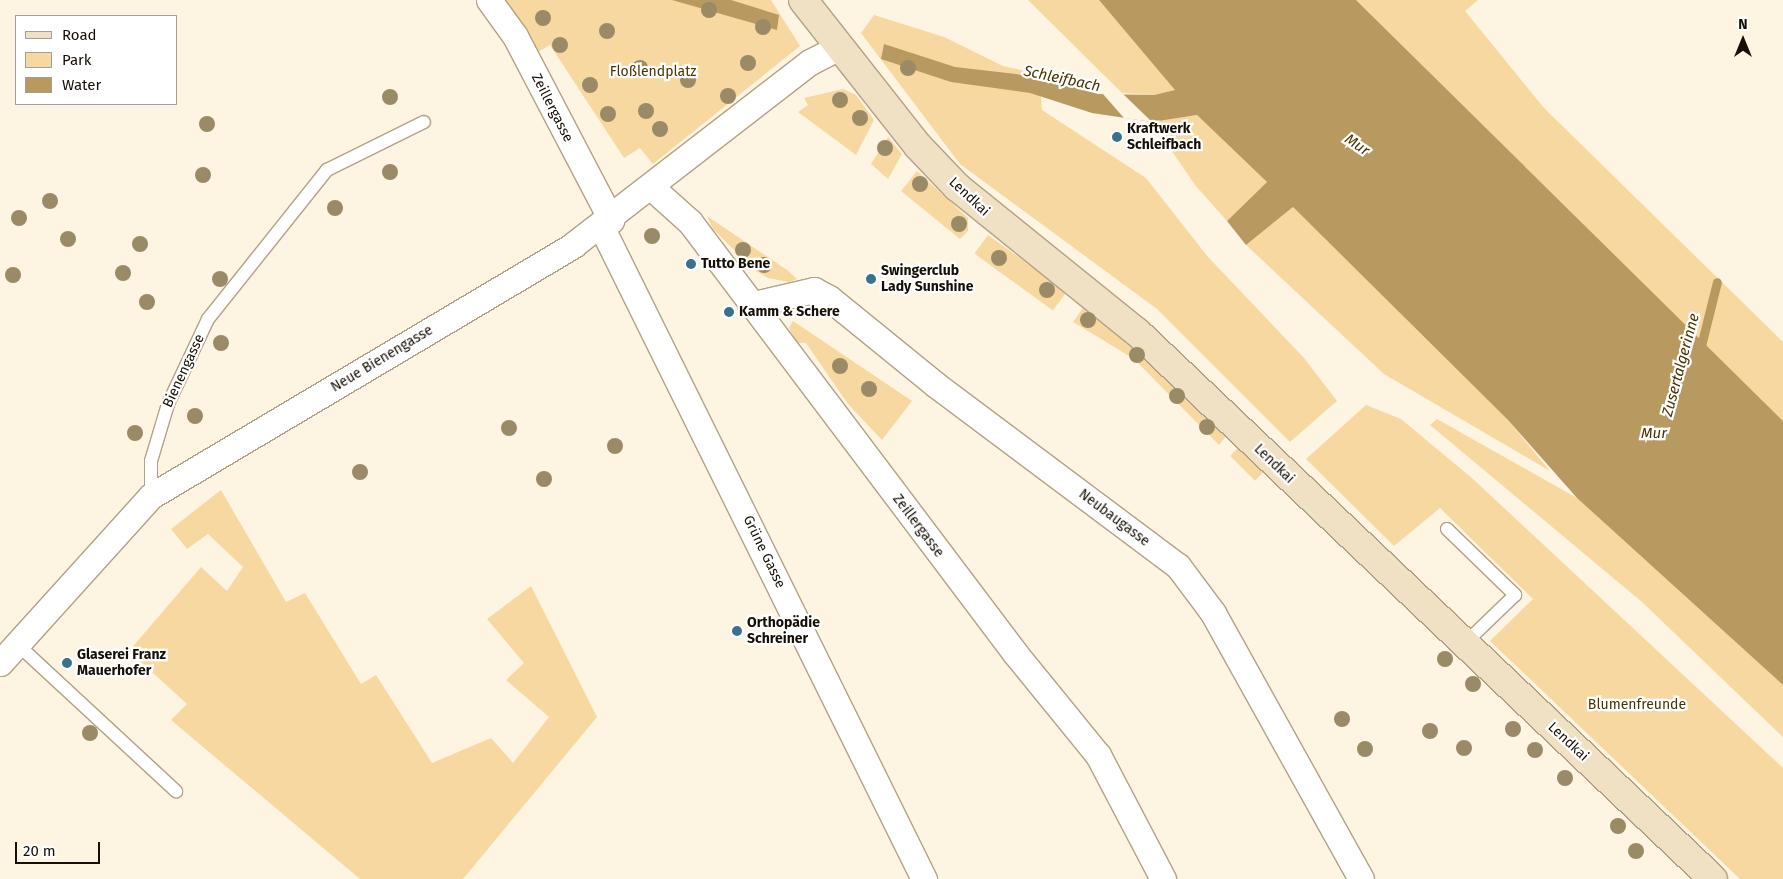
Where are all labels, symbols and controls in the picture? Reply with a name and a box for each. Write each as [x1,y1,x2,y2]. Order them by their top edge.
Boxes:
legend [15,15,178,105]
north arrow [1718,15,1768,65]
text: N [1738,16,1748,33]
text: Road [62,26,97,44]
text: Park [62,51,92,69]
water label: Schleifbach [1022,62,1102,96]
park label: Floßlendplatz [610,64,696,80]
street label: Zeillergasse [528,71,576,145]
text: Water [62,76,101,94]
place label: Kraftwerk Schleifbach [1127,121,1201,154]
water label: Mur [1341,130,1373,160]
marker: Kraftwerk Schleifbach [1111,131,1123,143]
street label: Lendkai [945,174,993,220]
place label: Tutto Bene [701,256,770,272]
marker: Tutto Bene [685,258,697,270]
place label: Swingerclub Lady Sunshine [881,263,973,296]
marker: Swingerclub Lady Sunshine [865,273,877,285]
place label: Kamm & Schere [739,304,840,320]
marker: Kamm & Schere [723,306,735,318]
water label: Zusertalgerinne [1659,312,1703,418]
street label: Neue Bienengasse [328,322,436,396]
street label: Bienengasse [160,332,208,410]
water label: Mur [1641,425,1667,443]
street label: Lendkai [1250,441,1298,487]
street label: Neubaugasse [1075,486,1153,550]
street label: Zeillergasse [889,491,947,561]
street label: Grüne Gasse [739,513,789,591]
place label: Orthopädie Schreiner [747,615,820,648]
marker: Orthopädie Schreiner [731,625,743,637]
place label: Glaserei Franz Mauerhofer [77,647,166,680]
marker: Glaserei Franz Mauerhofer [61,657,73,669]
park label: Blumenfreunde [1588,697,1686,713]
street label: Lendkai [1544,719,1592,765]
scale bar [18,832,102,864]
text: 20 m [23,842,56,860]

